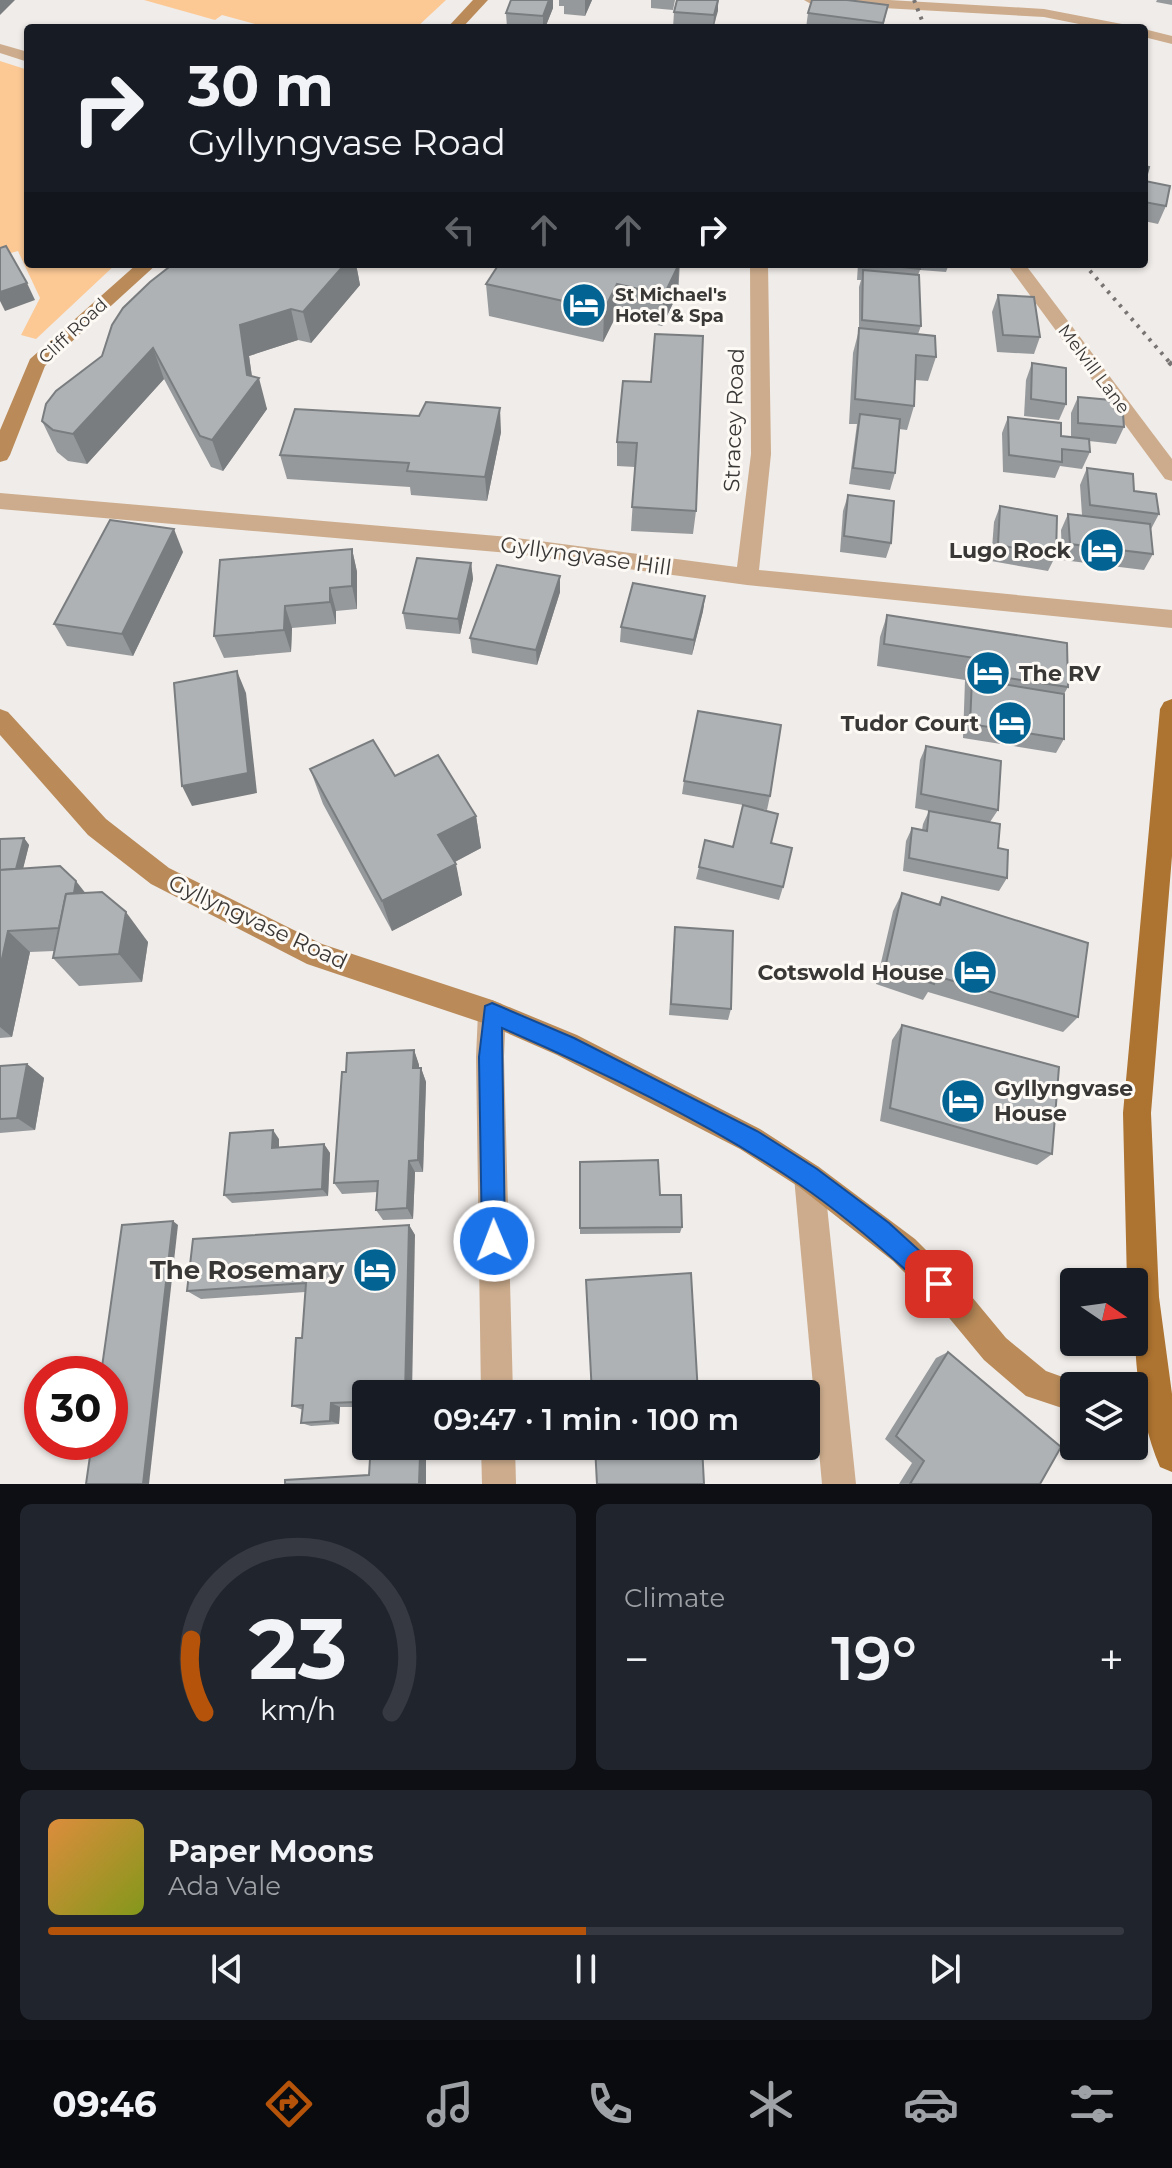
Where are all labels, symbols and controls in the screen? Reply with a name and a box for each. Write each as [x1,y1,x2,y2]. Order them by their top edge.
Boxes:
text: 30 m [188,52,334,120]
icon: right [56,56,160,160]
text: Gyllyngvase Road [188,120,506,164]
icon: left [438,208,482,252]
icon: ahead [522,208,566,252]
icon: ahead [606,208,650,252]
icon: right [690,208,734,252]
hotel icon: St Michael's Hotel & Spa [560,281,608,329]
place label: St Michael's Hotel & Spa [615,284,727,327]
street label: Cliff Road [34,293,112,369]
street label: Melvill Lane [1053,320,1135,418]
street label: Stracey Road [718,348,750,492]
hotel icon: Lugo Rock [1078,526,1126,574]
street label: Gyllyngvase Hill [499,531,673,581]
place label: Lugo Rock [949,537,1072,564]
hotel icon: The RV [964,649,1012,697]
place label: The RV [1019,660,1101,687]
hotel icon: Tudor Court [986,699,1034,747]
place label: Tudor Court [841,710,979,737]
street label: Gyllyngvase Road [164,869,352,975]
hotel icon: Cotswold House [951,948,999,996]
place label: Cotswold House [757,959,944,986]
place label: Gyllyngvase House [994,1075,1133,1127]
hotel icon: Gyllyngvase House [939,1077,987,1125]
position arrow [452,1199,536,1283]
hotel icon: The Rosemary [351,1246,399,1294]
pin [905,1250,973,1318]
place label: The Rosemary [150,1254,344,1286]
icon: arrive [917,1262,961,1306]
north arrow [1060,1268,1148,1356]
map controls [1060,1268,1148,1460]
speed limit sign: 30 [24,1356,128,1460]
button: layers [1060,1372,1148,1460]
text: 09:47 · 1 min · 100 m [433,1401,739,1438]
text: Climate [624,1582,725,1614]
text: 23 [249,1598,347,1700]
text: 19° [831,1622,917,1695]
text: − [624,1632,649,1686]
text: + [1099,1632,1124,1686]
text: km/h [260,1692,336,1727]
text: Paper Moons [168,1833,374,1870]
text: Ada Vale [168,1870,281,1902]
icon: previous [205,1947,249,1991]
icon: pause [564,1947,608,1991]
icon: next [923,1947,967,1991]
icon: directions [261,2076,317,2132]
icon: music [422,2076,478,2132]
icon: phone [582,2076,638,2132]
icon: climate [743,2076,799,2132]
icon: car [903,2076,959,2132]
icon: filters [1064,2076,1120,2132]
text: 09:46 [52,2082,157,2126]

